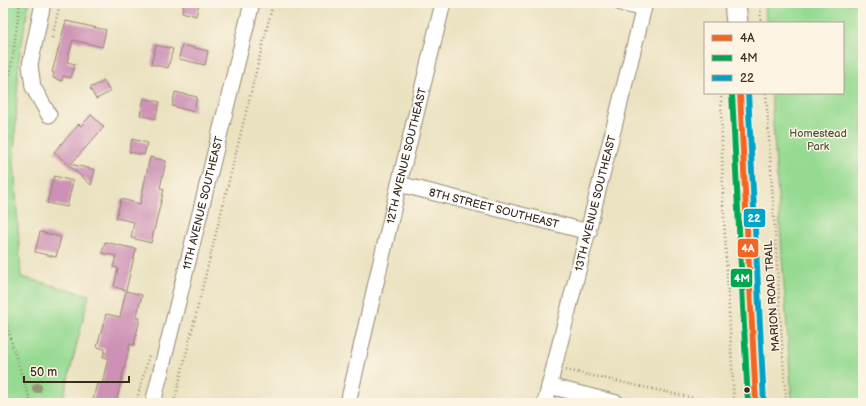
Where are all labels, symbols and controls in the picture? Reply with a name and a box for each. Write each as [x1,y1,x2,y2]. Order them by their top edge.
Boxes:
legend [704,22,844,94]
text: 4A [740,31,755,46]
text: 4M [740,51,758,66]
text: 22 [740,71,754,86]
street label: 12TH AVENUE SOUTHEAST [383,86,429,225]
park label: Homestead Park [789,127,847,153]
street label: 13TH AVENUE SOUTHEAST [572,133,618,273]
street label: 11TH AVENUE SOUTHEAST [180,134,225,271]
street label: 8TH STREET SOUTHEAST [428,185,561,231]
line badge: 22 [743,208,766,228]
text: 22 [747,212,761,225]
line badge: 4A [737,238,759,258]
street label: MARION ROAD TRAIL [762,239,782,352]
text: 4A [741,242,755,255]
line badge: 4M [730,268,753,288]
text: 4M [734,272,750,285]
scale bar [24,358,129,384]
text: 50 m [30,365,57,380]
unlabelled marker [742,385,752,395]

